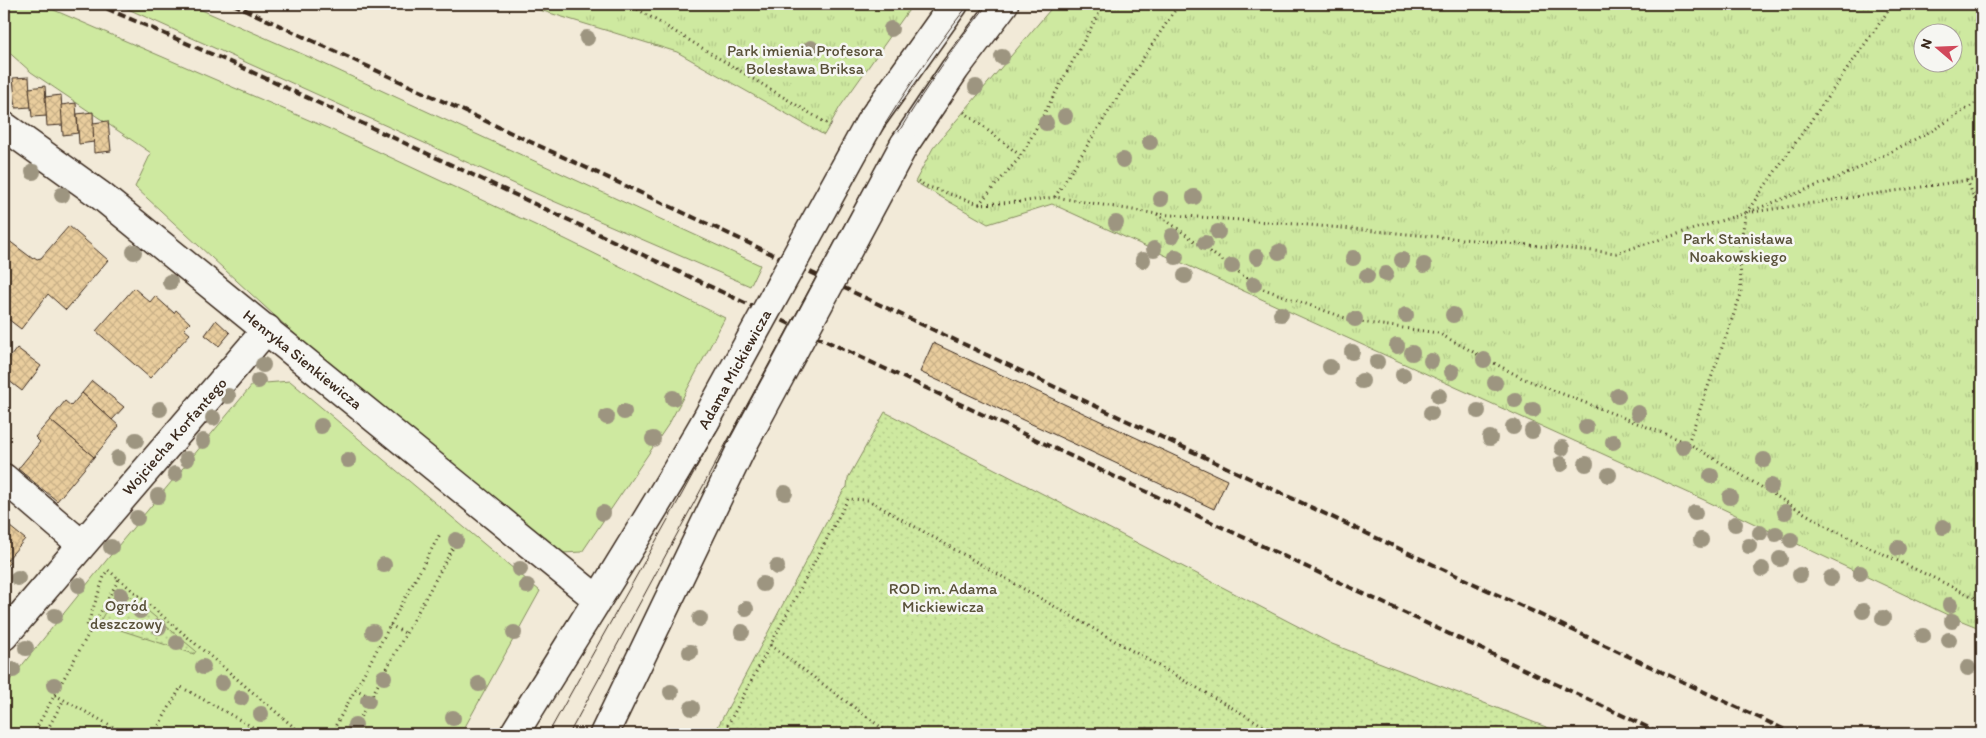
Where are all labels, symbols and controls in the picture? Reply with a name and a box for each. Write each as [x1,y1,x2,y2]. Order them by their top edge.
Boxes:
north arrow [1914,22,1964,72]
text: N [1917,37,1936,51]
park label: Park imienia Profesora Bolesława Briksa [727,41,884,78]
park label: Park Stanisława Noakowskiego [1683,229,1793,266]
street label: Henryka Sienkiewicza [239,305,366,413]
street label: Adama Mickiewicza [694,305,776,432]
street label: Wojciecha Korfantego [118,373,231,499]
park label: ROD im. Adama Mickiewicza [889,579,998,616]
park label: Ogród deszczowy [90,596,163,633]

